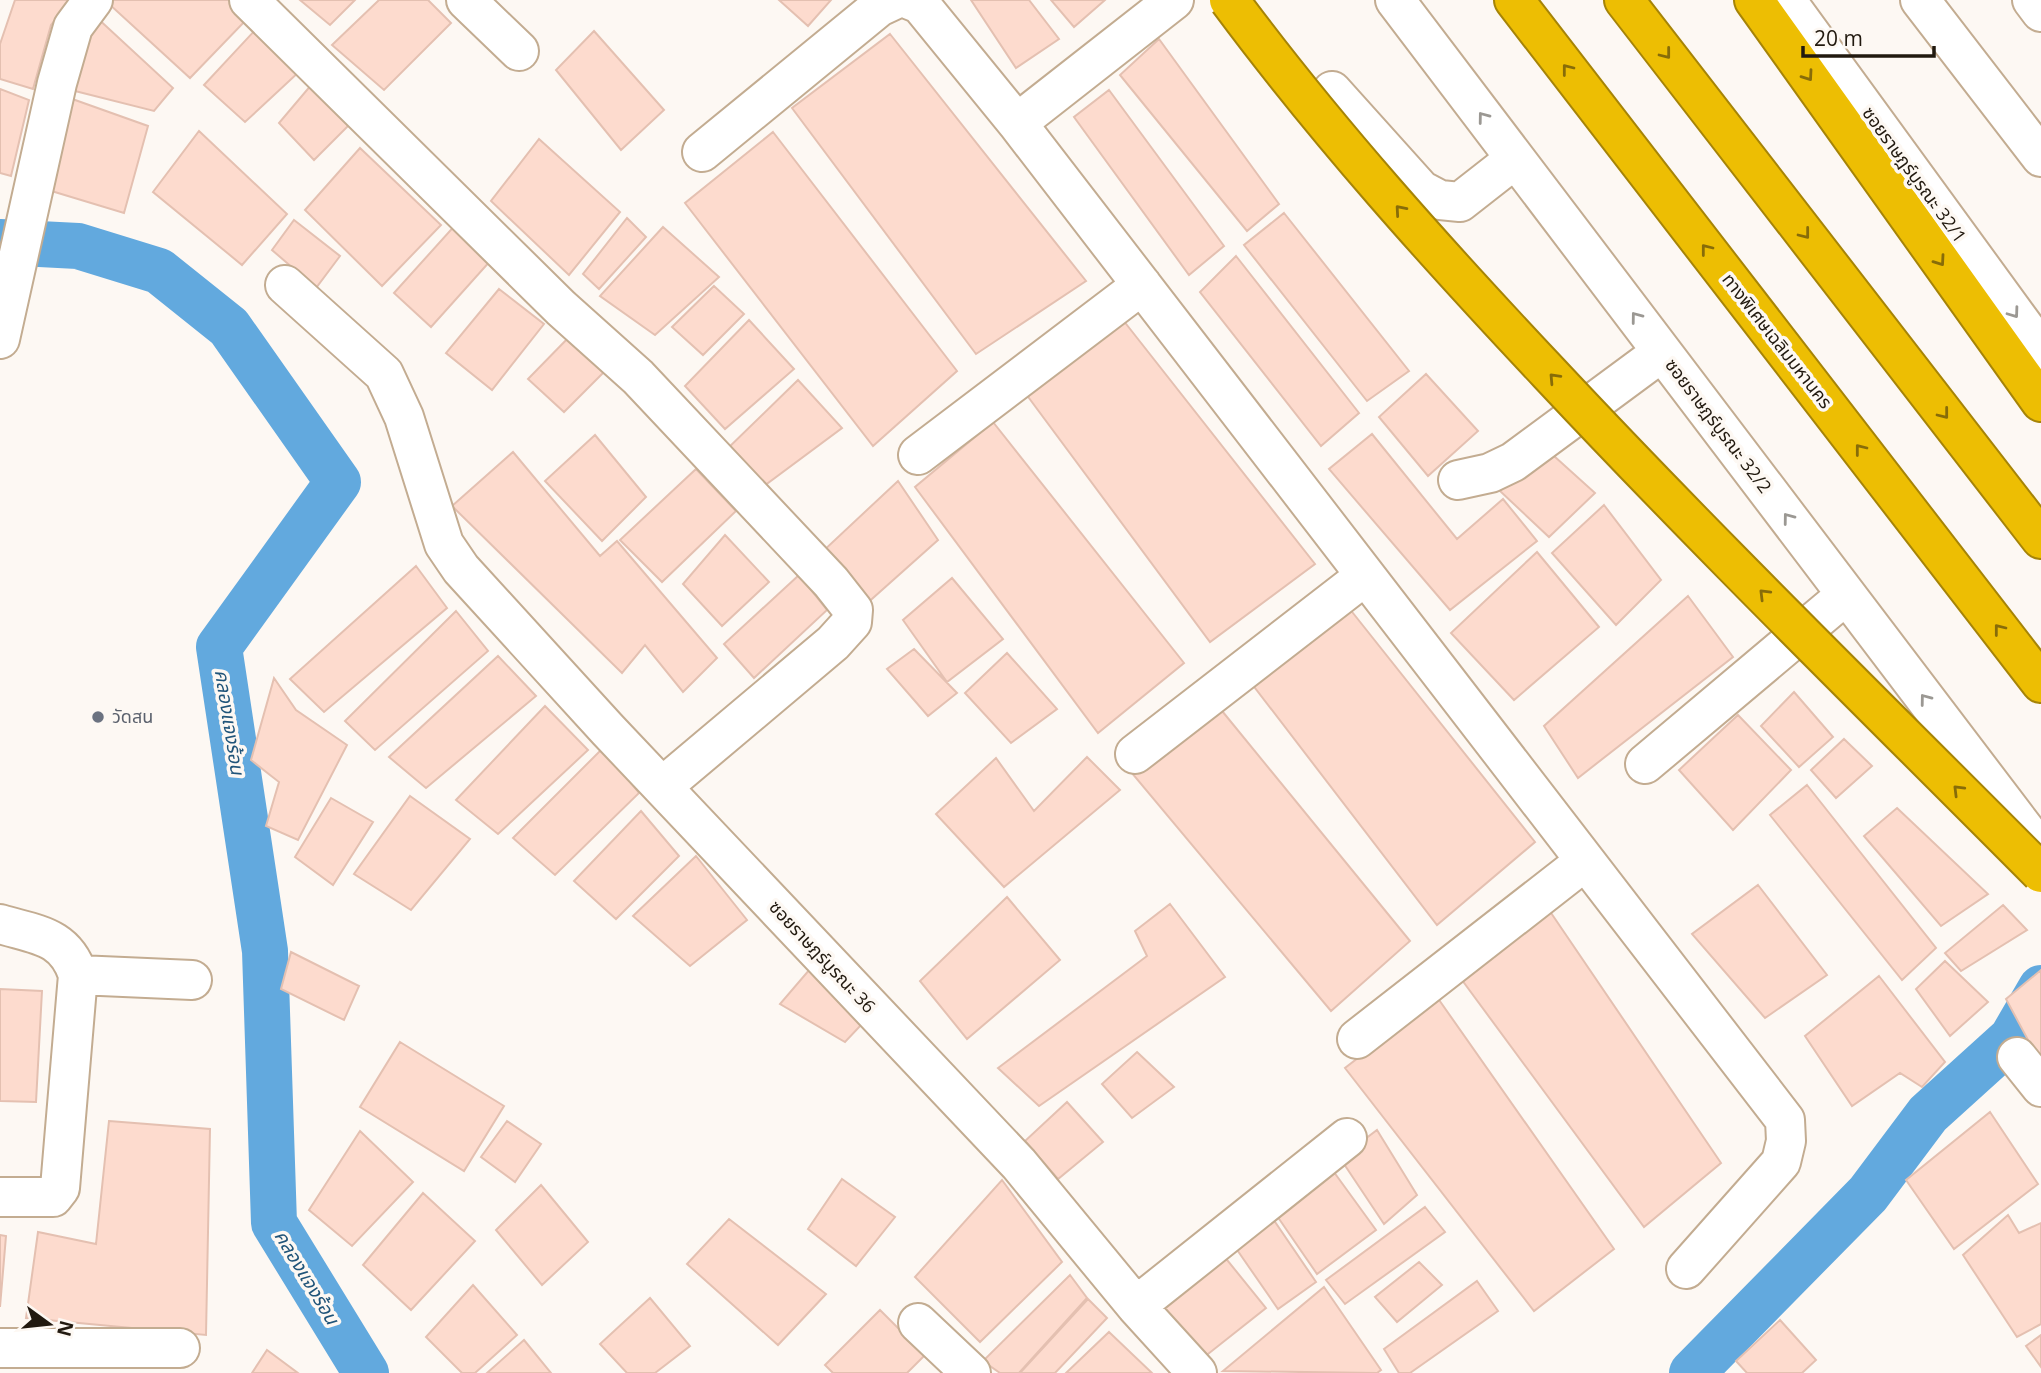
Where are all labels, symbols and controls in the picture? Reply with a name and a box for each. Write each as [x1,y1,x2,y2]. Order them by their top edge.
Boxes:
scale bar [1803,14,1934,58]
text: 20 m [1814,24,1863,52]
one-way arrow [1657,46,1670,59]
one-way arrow [1563,64,1576,77]
one-way arrow [1800,68,1812,80]
street label: ซอยราษฎร์บูรณะ 32/1 [1857,102,1972,248]
one-way arrow [1479,112,1492,124]
one-way arrow [1396,205,1408,218]
one-way arrow [1796,226,1809,239]
one-way arrow [1702,245,1715,257]
one-way arrow [1932,253,1944,266]
street label: ทางพิเศษเฉลิมมหานคร [1717,268,1838,413]
one-way arrow [2006,305,2018,318]
one-way arrow [1631,312,1644,325]
street label: ซอยราษฎร์บูรณะ 32/2 [1660,353,1777,498]
one-way arrow [1550,373,1562,386]
one-way arrow [1936,406,1949,419]
one-way arrow [1856,444,1869,456]
one-way arrow [1783,513,1796,526]
one-way arrow [1759,589,1772,602]
one-way arrow [1995,624,2008,636]
water label: คลองแจงร้อน [209,668,251,778]
one-way arrow [1921,695,1934,707]
place label: วัดสน [112,704,153,728]
marker: วัดสน [90,709,106,725]
one-way arrow [1954,786,1967,799]
street label: ซอยราษฎร์บูรณะ 36 [764,895,881,1018]
water label: คลองแจงร้อน [269,1225,346,1330]
north arrow [14,1289,84,1359]
text: N [51,1318,80,1339]

